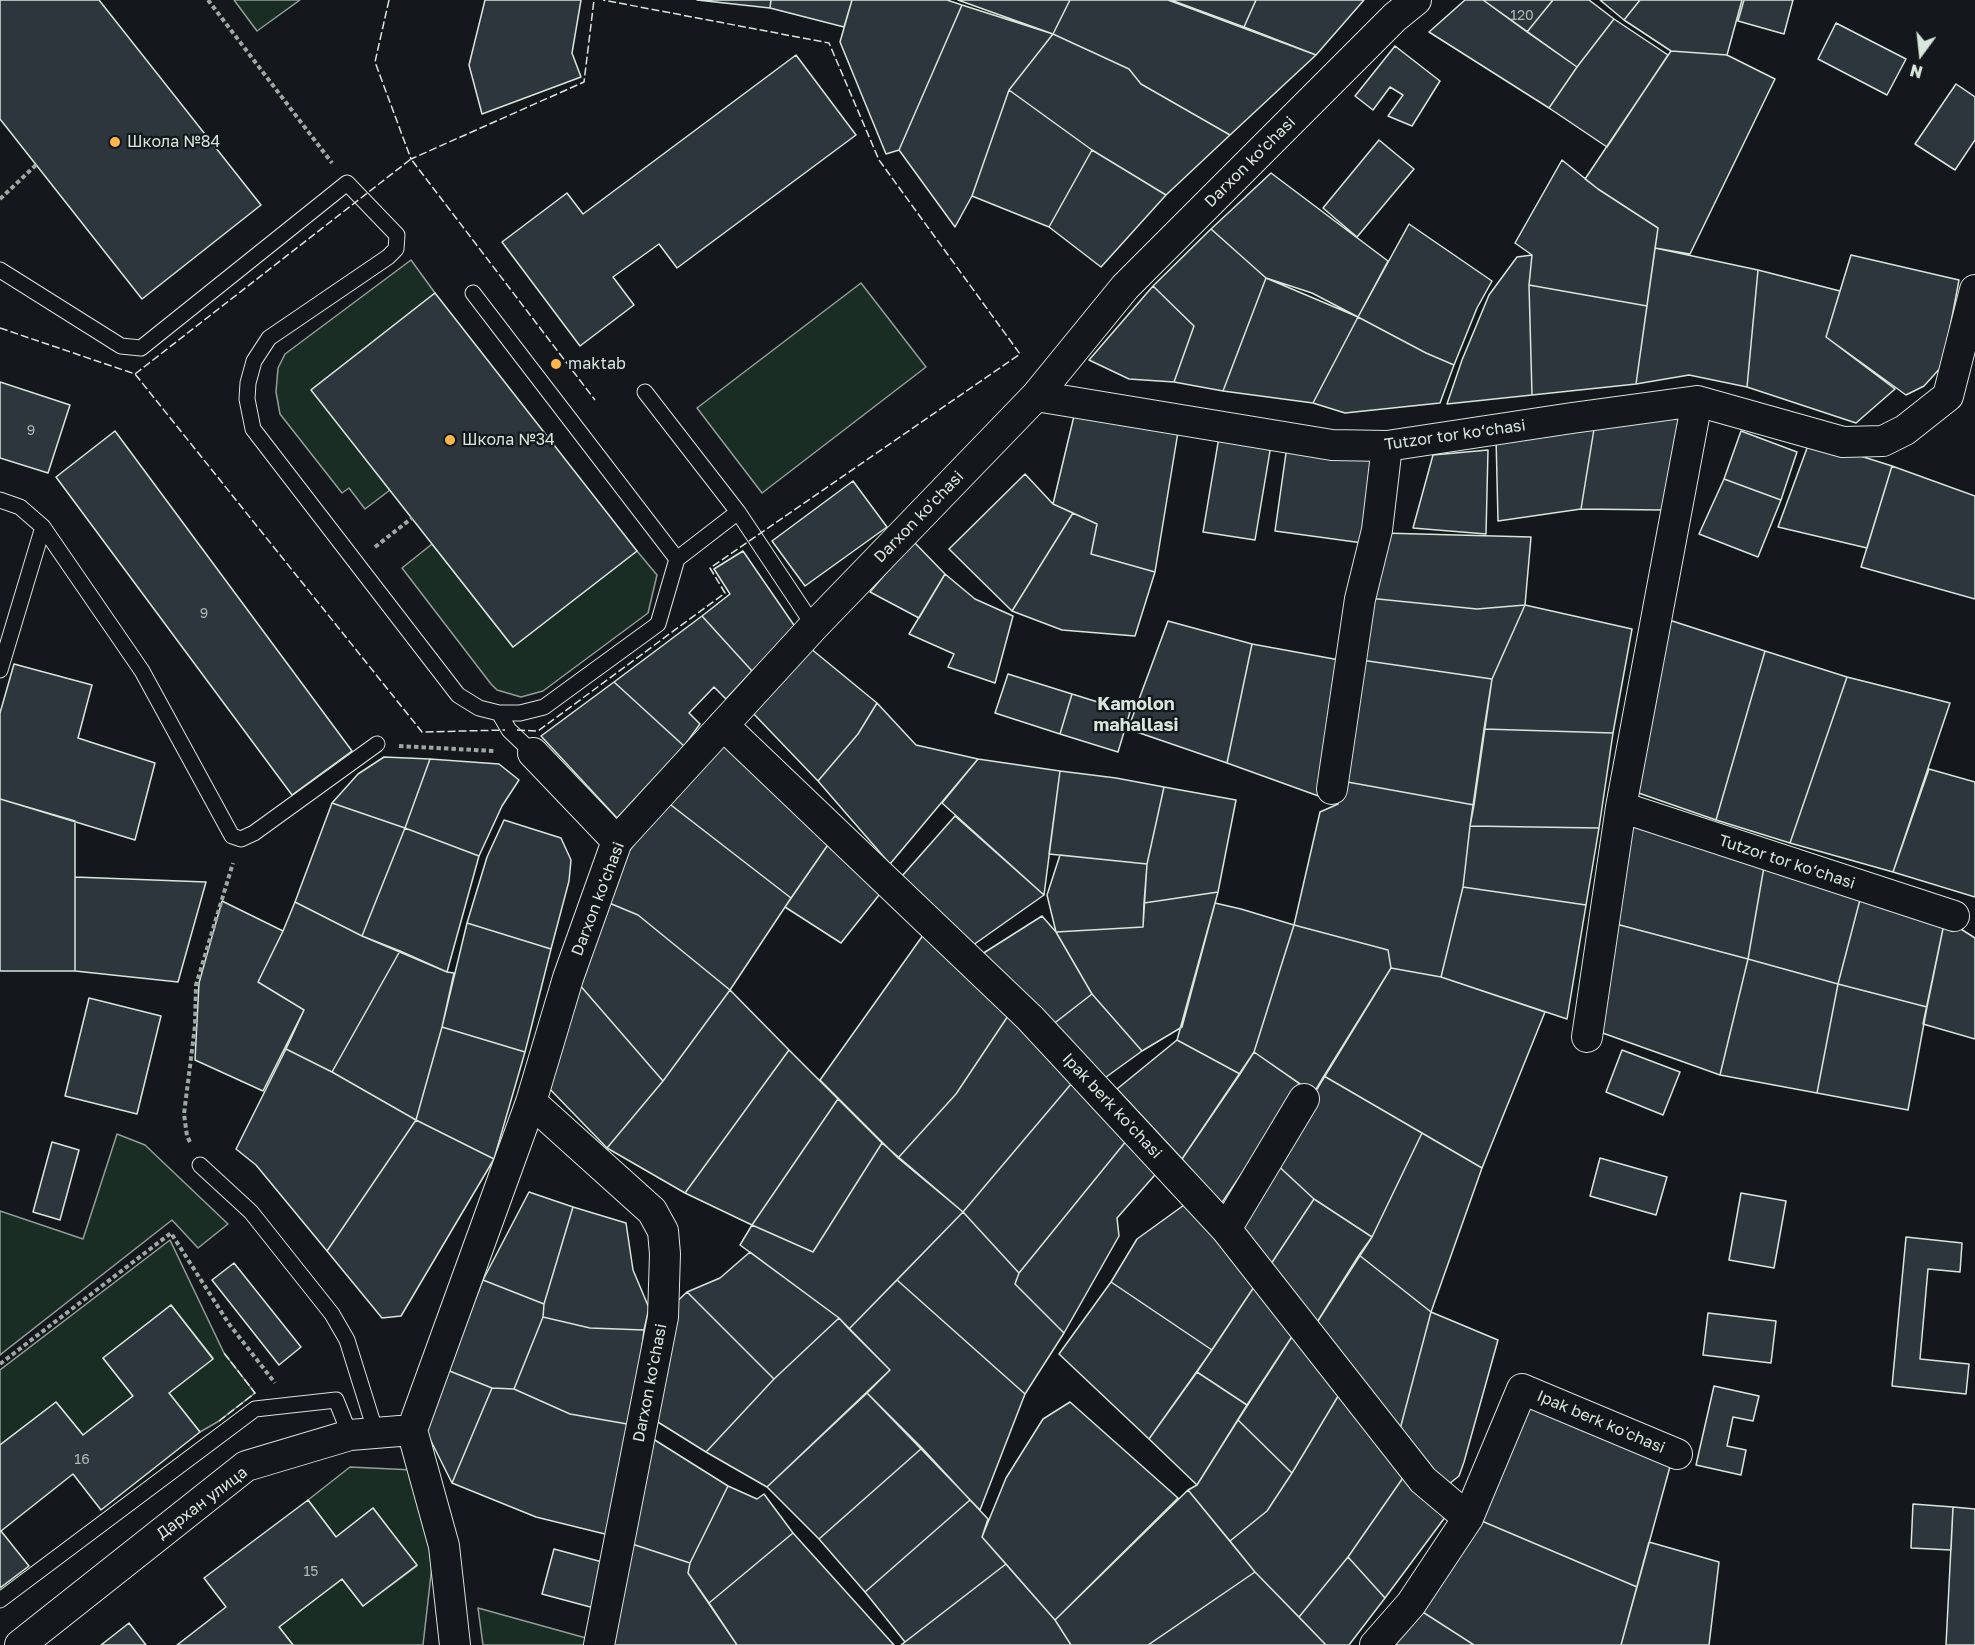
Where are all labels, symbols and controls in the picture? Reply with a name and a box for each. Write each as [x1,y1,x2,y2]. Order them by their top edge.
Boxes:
house number: 120 [1510,8,1534,24]
north arrow [1891,24,1951,84]
text: N [1908,60,1925,83]
street label: Darxon ko'chasi [1201,113,1299,211]
place label: Школа №84 [127,132,220,152]
marker: Школа №84 [108,135,122,149]
place label: maktab [568,354,626,374]
marker: maktab [549,357,563,371]
street label: Tutzor tor ko‘chasi [1383,416,1527,454]
house number: 9 [27,423,35,439]
place label: Школа №34 [462,430,555,450]
marker: Школа №34 [443,433,457,447]
street label: Darxon ko'chasi [870,467,968,567]
house number: 9 [200,606,208,622]
district label: Kamolon mahallasi [1093,693,1179,736]
street label: Tutzor tor ko‘chasi [1716,831,1858,893]
street label: Darxon ko'chasi [567,839,629,959]
street label: Ipak berk ko'chasi [1058,1049,1166,1163]
street label: Darxon ko'chasi [629,1322,671,1444]
street label: Ipak berk ko'chasi [1534,1386,1668,1458]
house number: 16 [74,1452,90,1468]
street label: Дархан улица [153,1463,251,1543]
house number: 15 [304,1564,318,1580]

